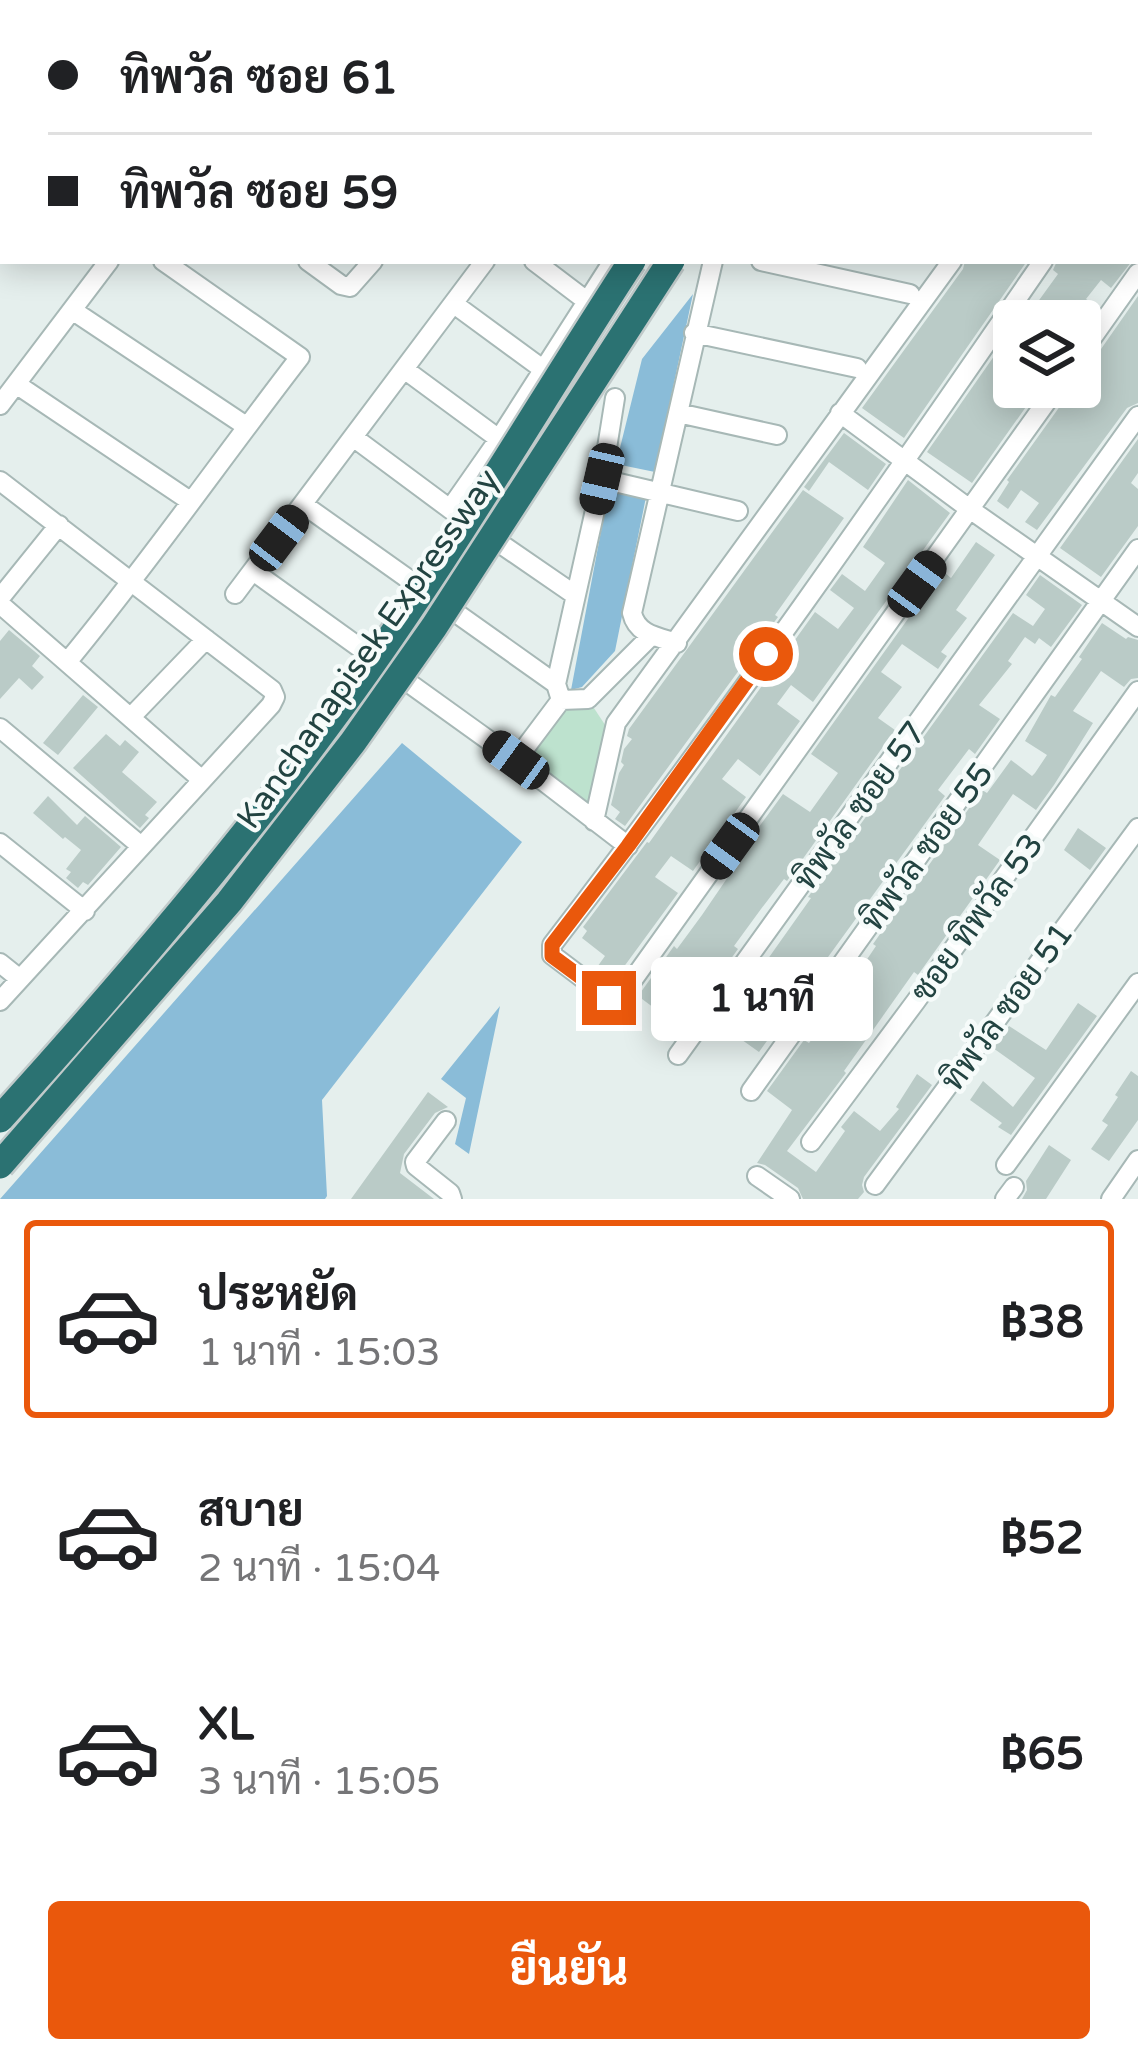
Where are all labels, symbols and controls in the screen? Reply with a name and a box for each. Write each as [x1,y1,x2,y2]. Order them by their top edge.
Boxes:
text: ทิพวัล ซอย 61 [120,52,398,106]
text: ทิพวัล ซอย 59 [120,167,398,221]
map controls [993,300,1101,408]
button: layers [993,300,1101,408]
car [576,440,628,518]
street label: Kanchanapisek Expressway [229,462,507,836]
car [243,498,315,578]
car [881,544,953,624]
route start [739,627,793,681]
street label: ทิพวัล ซอย 57 [786,714,934,898]
car [476,724,556,796]
street label: ทิพวัล ซอย 55 [853,755,1001,939]
car [694,806,766,886]
street label: ซอย ทิพวัล 53 [903,826,1051,1010]
street label: ทิพวัล ซอย 51 [933,915,1081,1099]
callout: 1 นาที [651,956,873,1040]
route end [582,971,636,1025]
text: 1 นาที [709,975,815,1022]
icon: car [54,1265,162,1373]
text: ประหยัด [198,1269,358,1323]
text: ฿38 [1000,1296,1084,1350]
text: 1 นาที · 15:03 [198,1329,441,1376]
icon: car [54,1481,162,1589]
text: สบาย [198,1485,304,1539]
text: ฿52 [1000,1512,1084,1566]
text: 2 นาที · 15:04 [198,1545,441,1592]
icon: car [54,1697,162,1805]
text: XL [198,1698,254,1752]
text: ฿65 [1000,1728,1084,1782]
text: 3 นาที · 15:05 [198,1758,441,1805]
button: ยืนยัน [48,1901,1090,2039]

